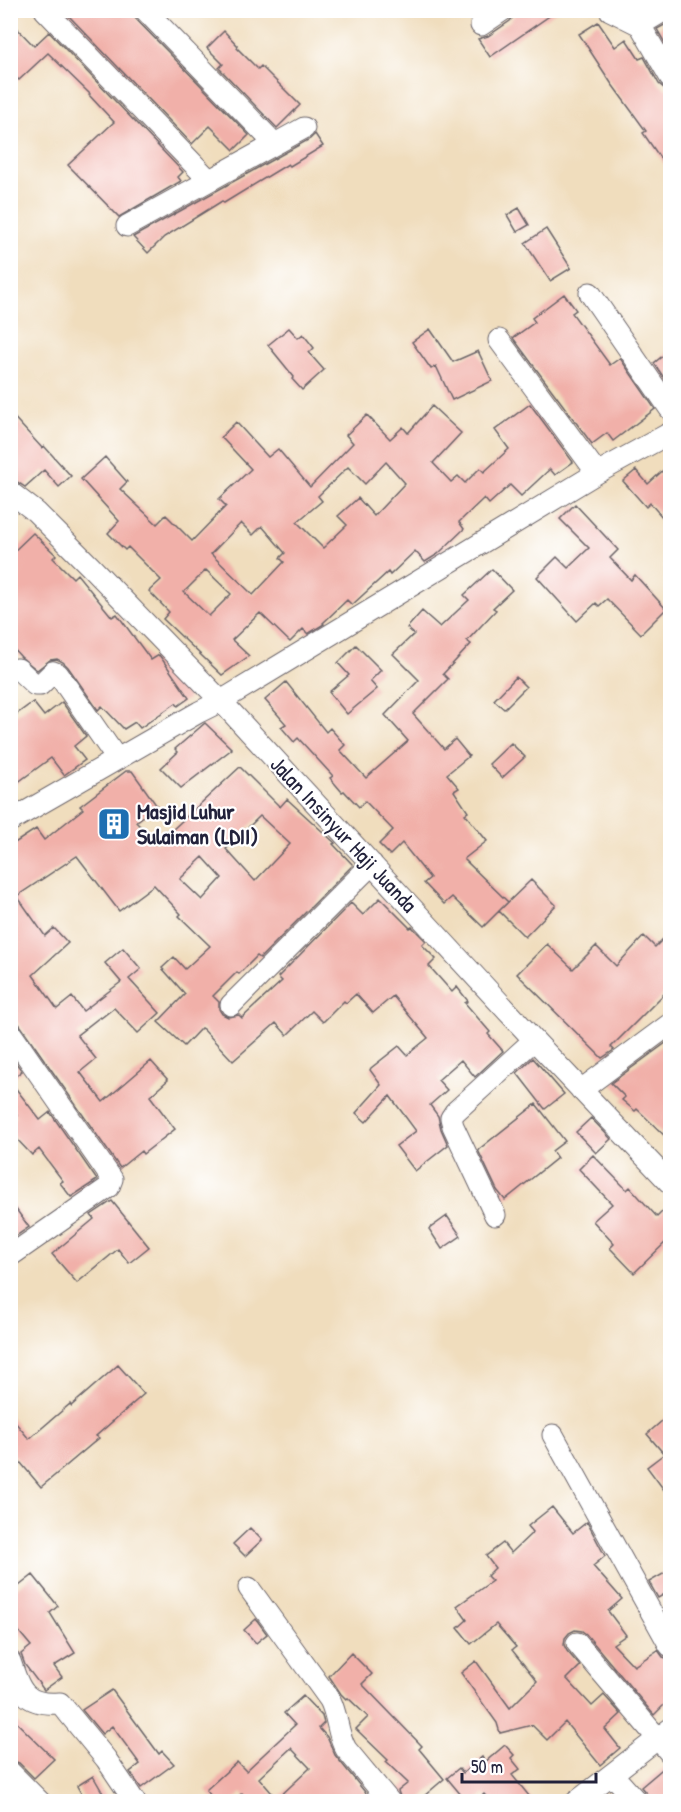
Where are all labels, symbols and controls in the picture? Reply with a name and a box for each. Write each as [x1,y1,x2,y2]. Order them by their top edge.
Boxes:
street label: Jalan Insinyur Haji Juanda [264,749,424,919]
place label: Masjid Luhur Sulaiman (LDII) [137,796,258,851]
building icon: Masjid Luhur Sulaiman (LDII) [96,806,132,842]
scale bar [462,1746,596,1784]
text: 50 m [471,1754,503,1779]

